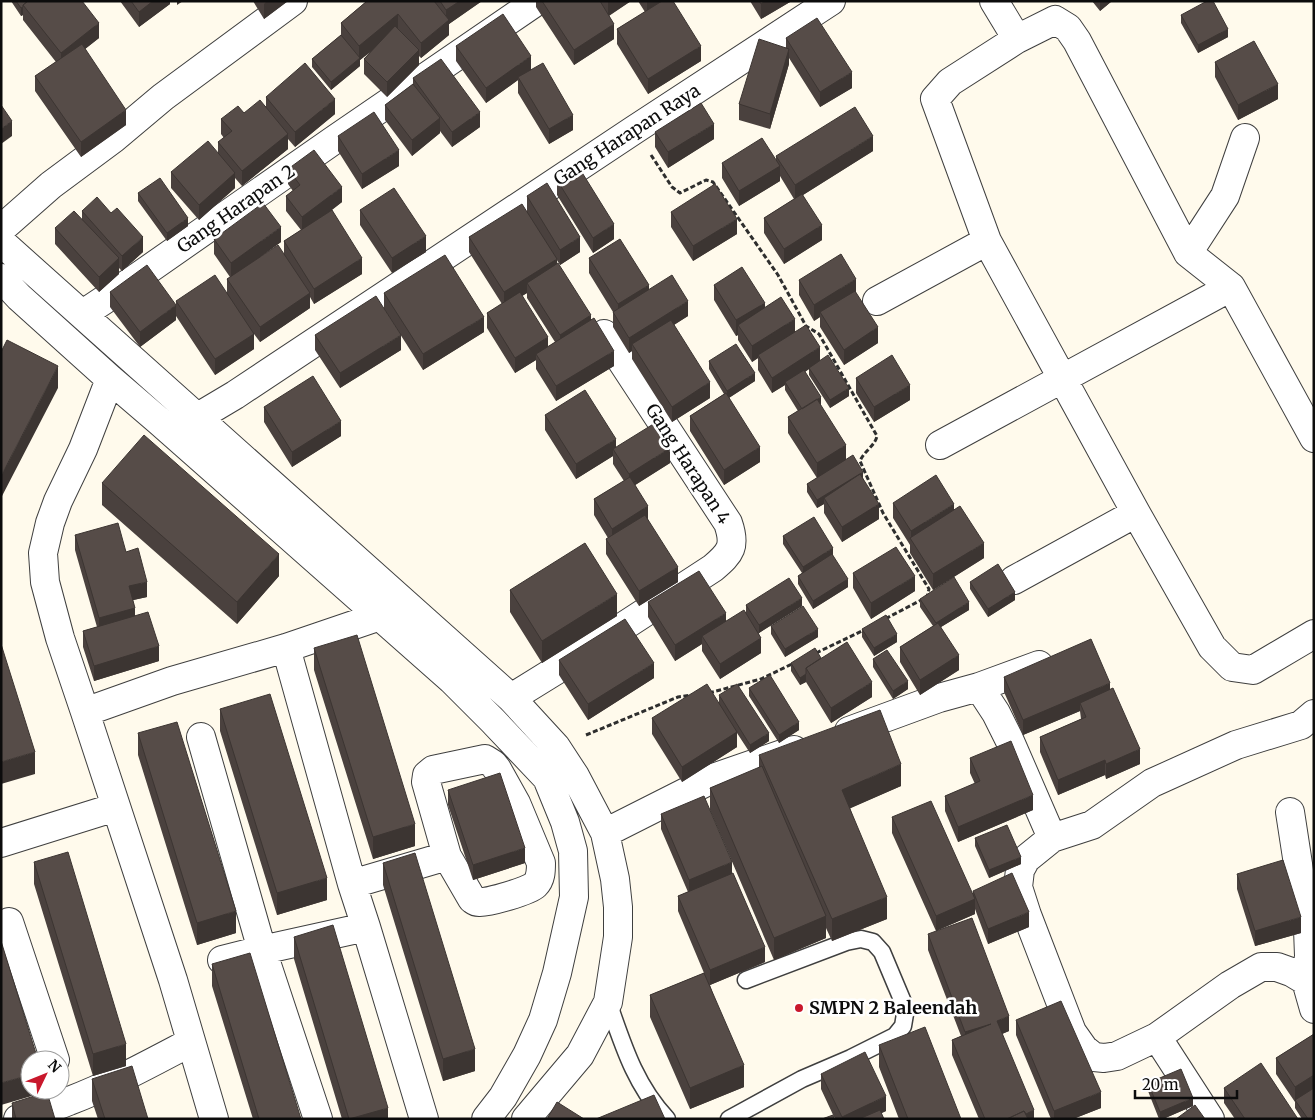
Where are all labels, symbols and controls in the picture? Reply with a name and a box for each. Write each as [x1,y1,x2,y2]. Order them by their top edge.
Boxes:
street label: Gang Harapan Raya [549,78,705,190]
street label: Gang Harapan 2 [172,159,299,258]
street label: Gang Harapan 4 [641,399,736,528]
place label: SMPN 2 Baleendah [809,996,977,1019]
marker: SMPN 2 Baleendah [793,1002,805,1014]
north arrow [20,1050,70,1100]
text: N [44,1056,65,1076]
scale bar [1135,1068,1238,1100]
text: 20 m [1142,1075,1179,1094]

